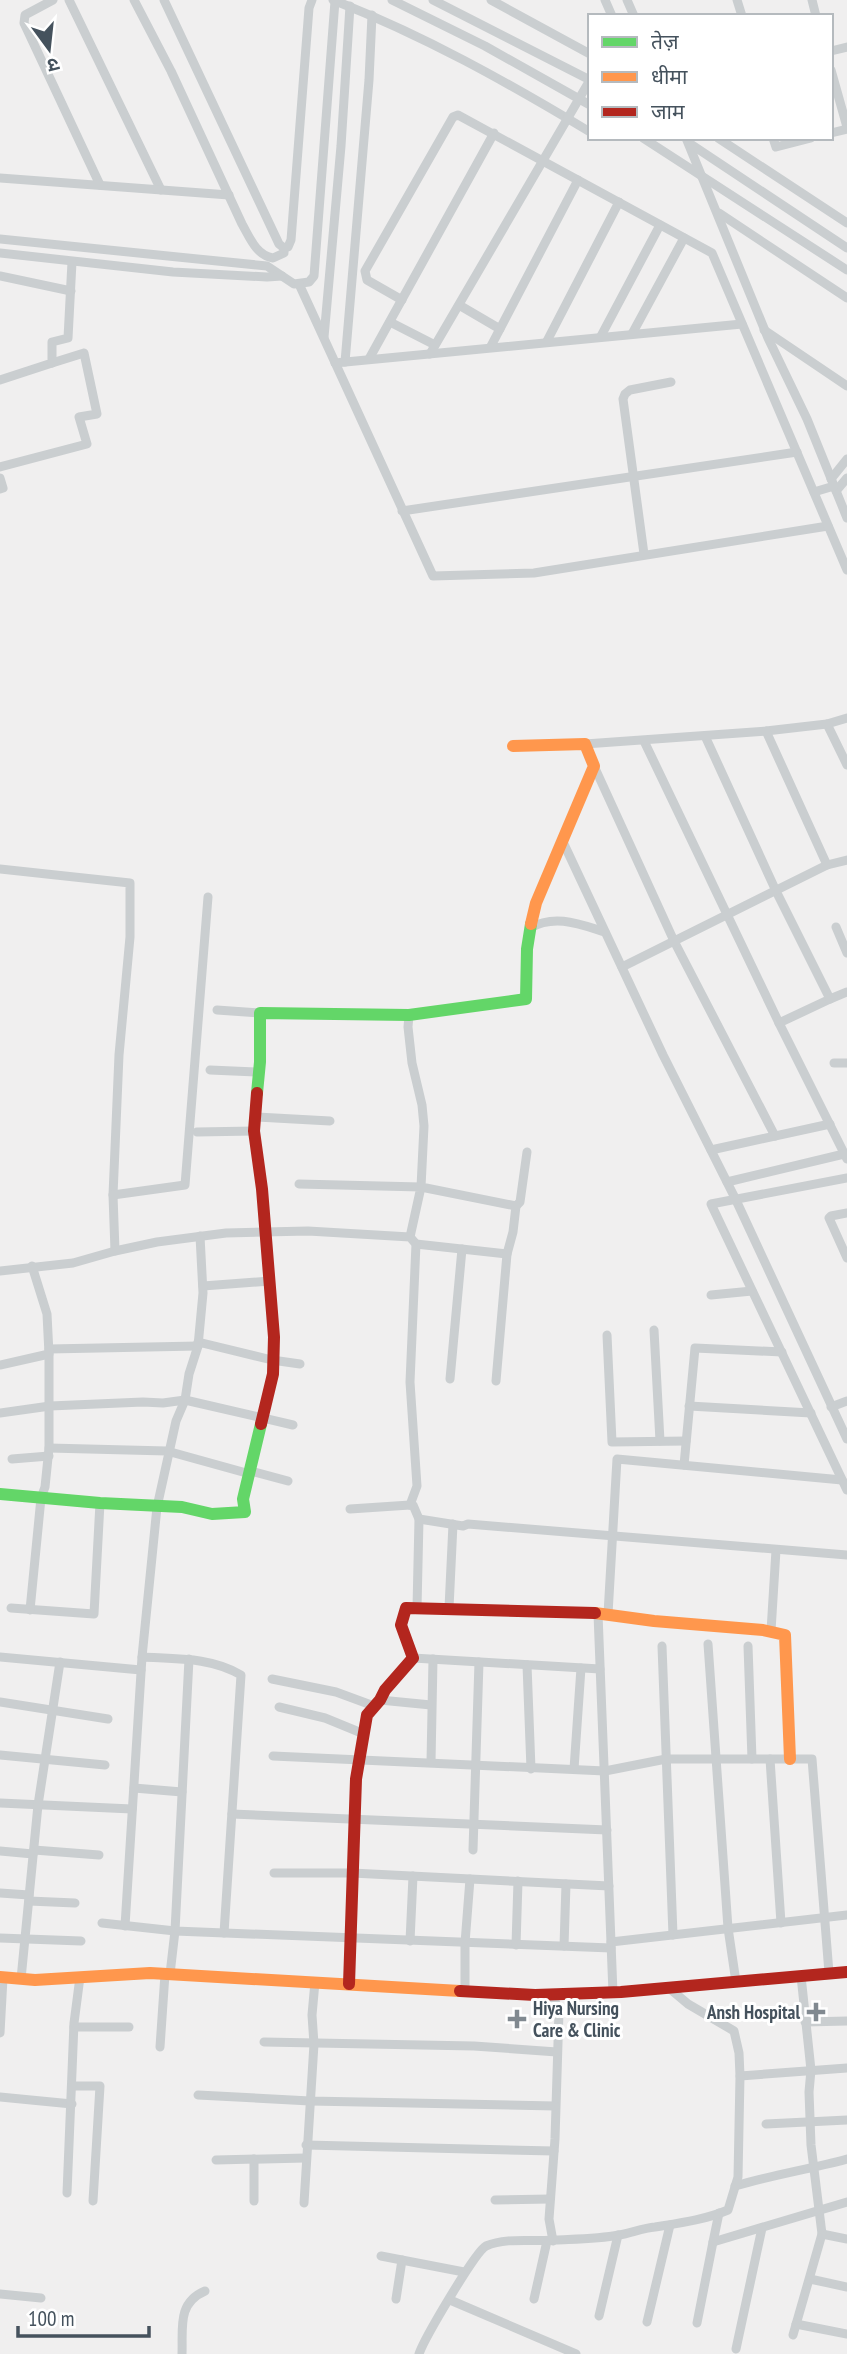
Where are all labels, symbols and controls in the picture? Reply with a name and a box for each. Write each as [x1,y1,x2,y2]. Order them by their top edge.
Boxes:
north arrow [14,14,84,84]
legend [588,14,833,140]
text: तेज़ [651,28,679,55]
text: उ [44,52,62,79]
text: धीमा [651,63,688,90]
text: जाम [651,98,685,125]
place label: Hiya Nursing Care & Clinic [533,1996,621,2042]
place label: Ansh Hospital [706,2000,800,2024]
marker: Ansh Hospital [806,2002,826,2022]
marker: Hiya Nursing Care & Clinic [507,2009,527,2029]
scale bar [18,2294,149,2338]
text: 100 m [28,2305,74,2332]

